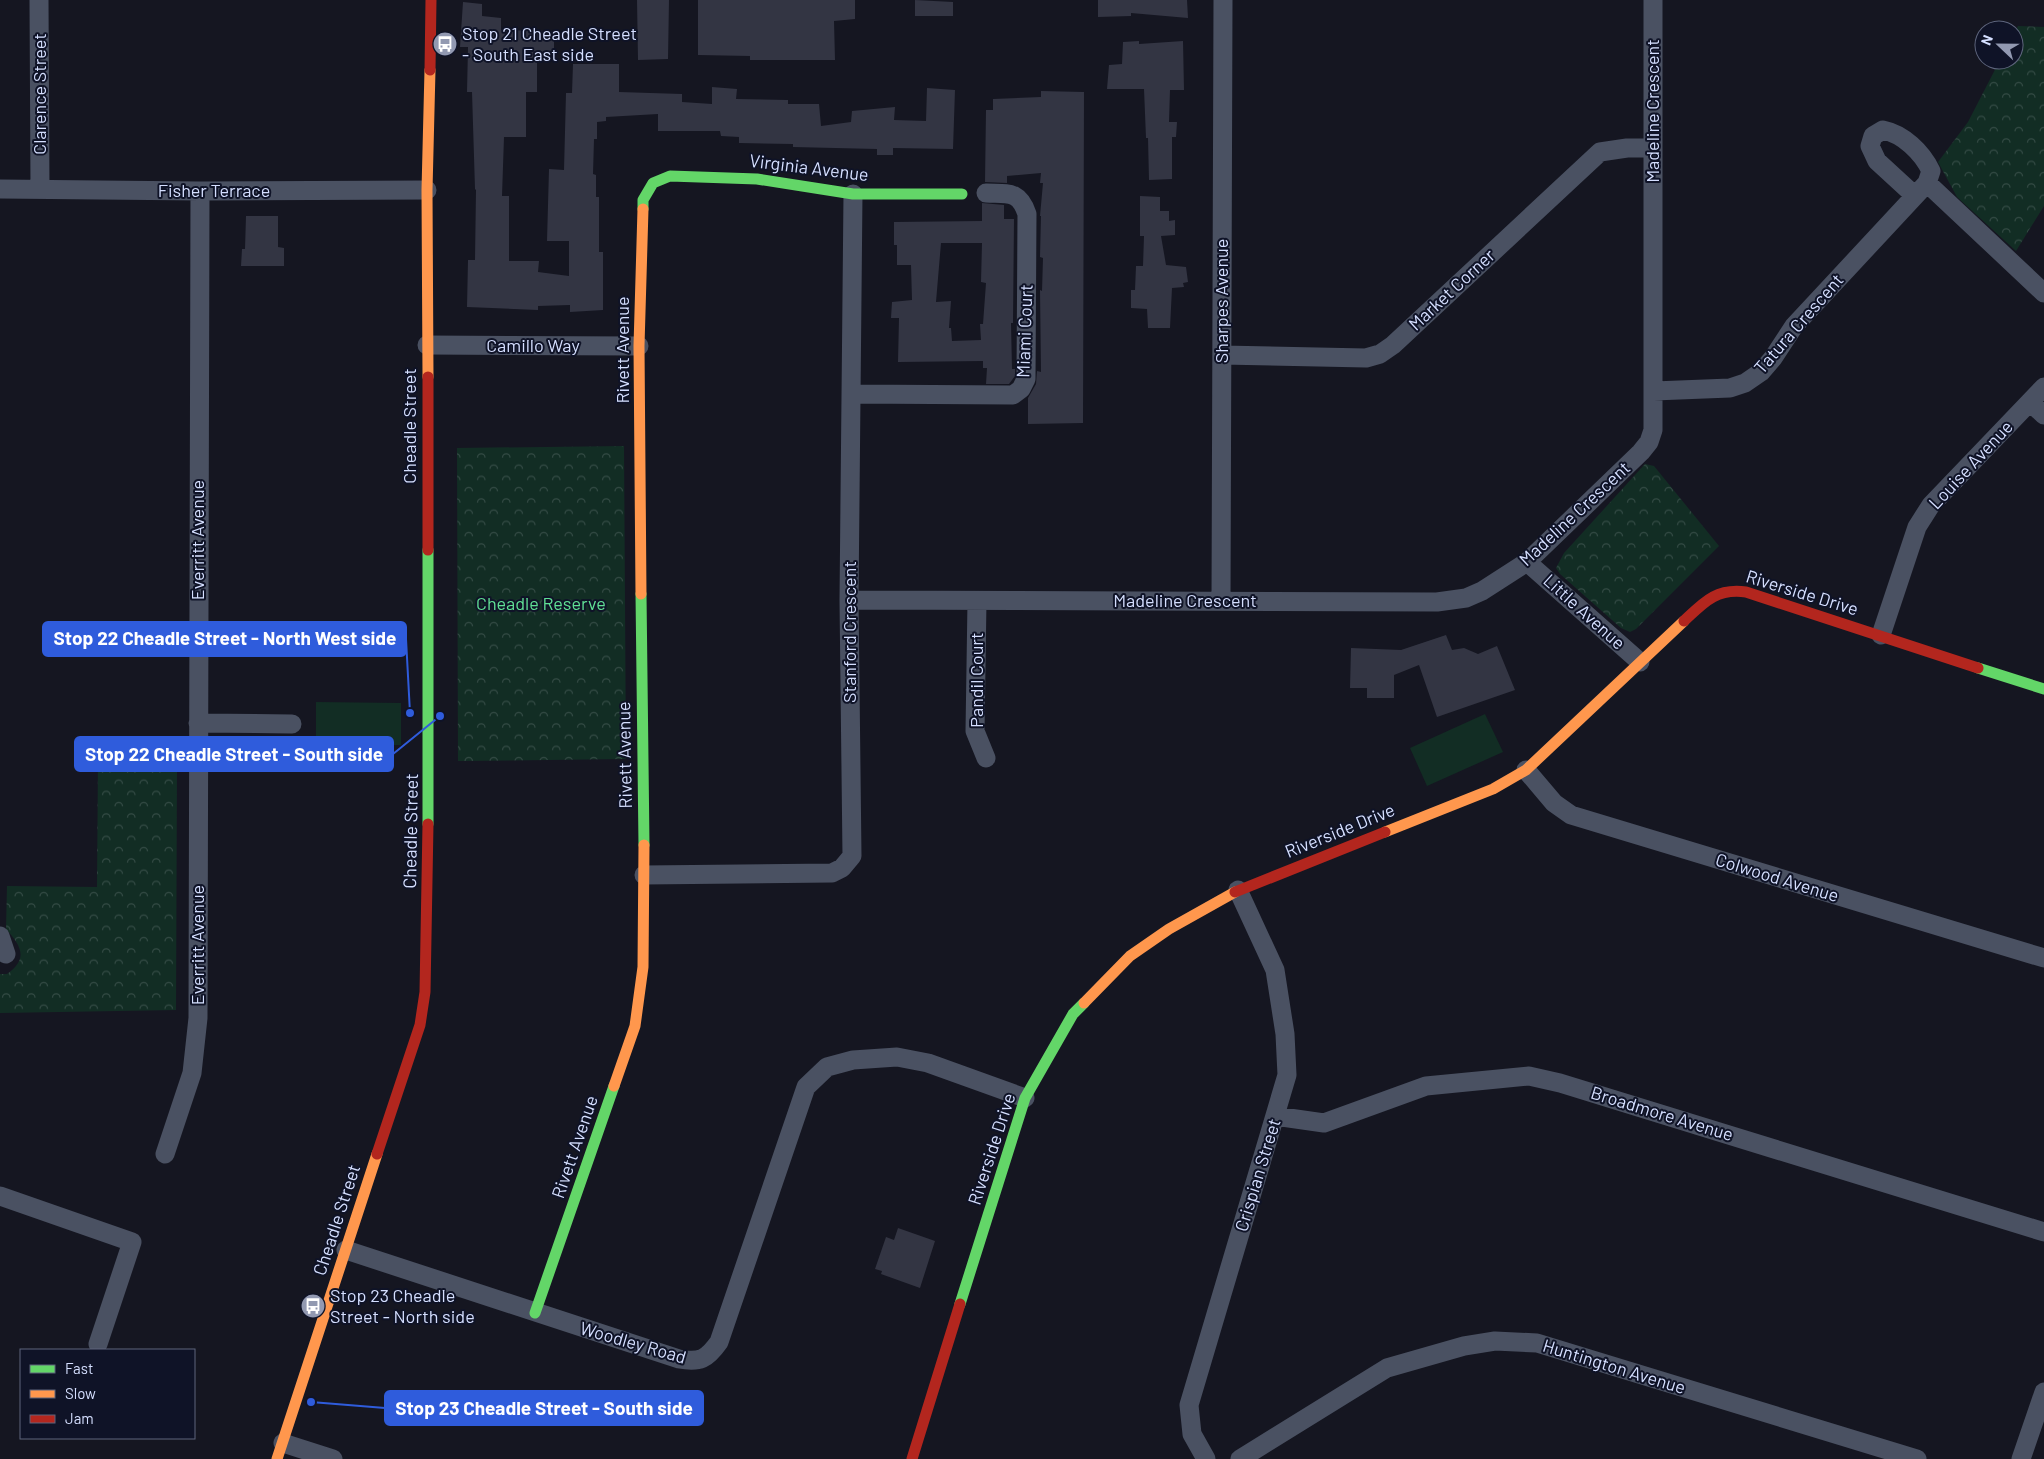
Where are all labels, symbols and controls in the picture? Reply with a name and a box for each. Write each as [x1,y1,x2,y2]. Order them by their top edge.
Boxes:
north arrow [1974,20,2024,70]
place label: Stop 21 Cheadle Street - South East side [462,22,637,65]
bus stop icon: Stop 21 Cheadle Street - South East side [432,31,458,57]
text: N [1977,32,1996,47]
street label: Clarence Street [28,33,50,155]
street label: Madeline Crescent [1641,39,1663,183]
street label: Virginia Avenue [748,149,870,185]
street label: Fisher Terrace [158,179,270,201]
street label: Sharpes Avenue [1210,239,1232,363]
street label: Market Corner [1404,243,1499,335]
street label: Tatura Crescent [1749,269,1848,378]
street label: Miami Court [1011,284,1037,378]
street label: Rivett Avenue [611,296,633,404]
street label: Camillo Way [486,334,580,356]
street label: Cheadle Street [398,368,420,484]
street label: Louise Avenue [1924,415,2017,513]
street label: Madeline Crescent [1514,456,1634,570]
street label: Everritt Avenue [186,480,208,600]
street label: Stanford Crescent [838,561,860,703]
street label: Riverside Drive [1743,565,1861,620]
street label: Little Avenue [1539,569,1630,654]
street label: Madeline Crescent [1113,589,1257,611]
park label: Cheadle Reserve [476,592,606,614]
callout: Stop 22 Cheadle Street - North West side [43,622,406,656]
text: Stop 22 Cheadle Street - North West side [54,626,396,649]
street label: Pandil Court [965,632,987,728]
street label: Rivett Avenue [612,701,636,809]
callout: Stop 22 Cheadle Street - South side [75,737,393,771]
text: Stop 22 Cheadle Street - South side [85,742,383,765]
street label: Cheadle Street [398,773,422,889]
street label: Riverside Drive [1282,798,1398,862]
street label: Colwood Avenue [1713,848,1842,906]
street label: Everritt Avenue [186,885,208,1005]
street label: Broadmore Avenue [1588,1081,1736,1145]
street label: Riverside Drive [963,1090,1019,1207]
street label: Rivett Avenue [546,1092,602,1201]
street label: Crispian Street [1229,1116,1285,1234]
street label: Cheadle Street [308,1161,364,1278]
place label: Stop 23 Cheadle Street - North side [330,1284,475,1327]
bus stop icon: Stop 23 Cheadle Street - North side [300,1293,326,1319]
street label: Woodley Road [578,1316,689,1368]
street label: Huntington Avenue [1540,1334,1688,1398]
legend [20,1349,195,1439]
text: Fast [65,1359,93,1377]
text: Slow [65,1384,96,1402]
callout: Stop 23 Cheadle Street - South side [385,1391,703,1425]
text: Stop 23 Cheadle Street - South side [395,1396,693,1419]
text: Jam [65,1409,94,1427]

